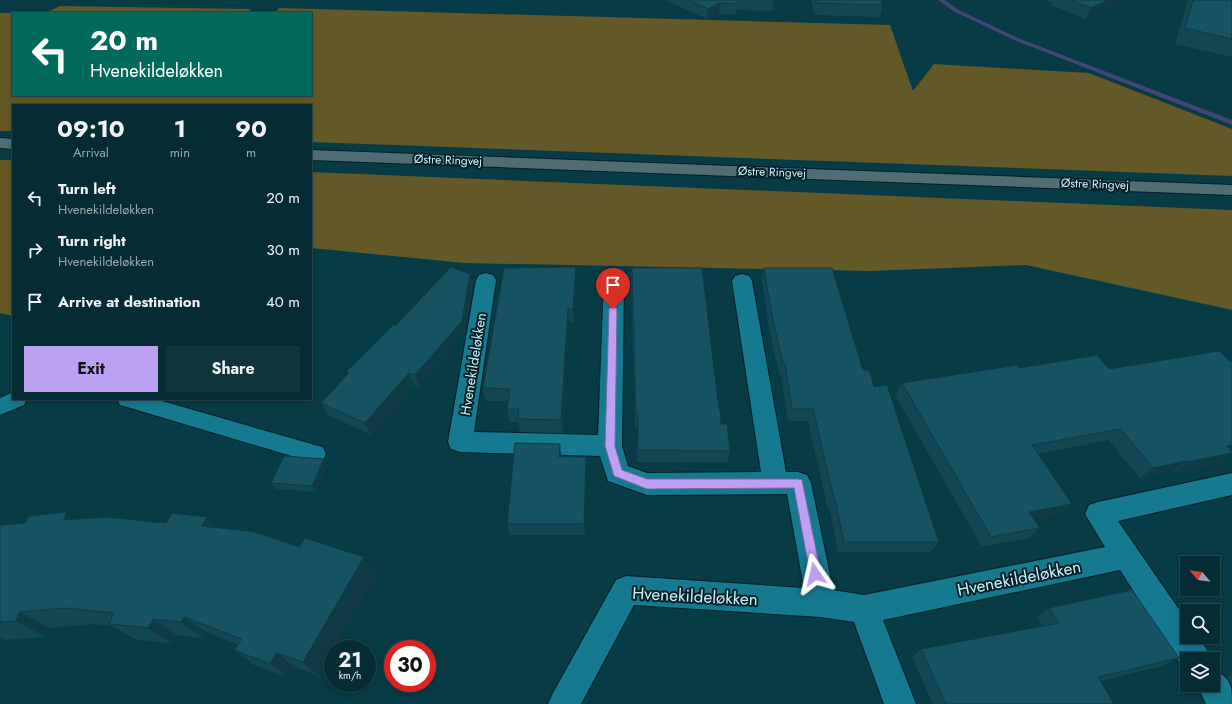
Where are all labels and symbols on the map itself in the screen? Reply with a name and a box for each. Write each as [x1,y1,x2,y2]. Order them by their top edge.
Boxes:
street label: Østre Ringvej [414,150,482,170]
street label: Østre Ringvej [738,162,806,182]
street label: Østre Ringvej [1061,174,1129,194]
pin [596,268,630,309]
street label: Hvenekildeløkken [455,311,491,417]
position arrow [794,553,836,595]
street label: Hvenekildeløkken [955,554,1083,602]
north arrow [1180,556,1220,596]
street label: Hvenekildeløkken [632,581,758,611]
speed limit sign: 30 [384,640,436,692]

